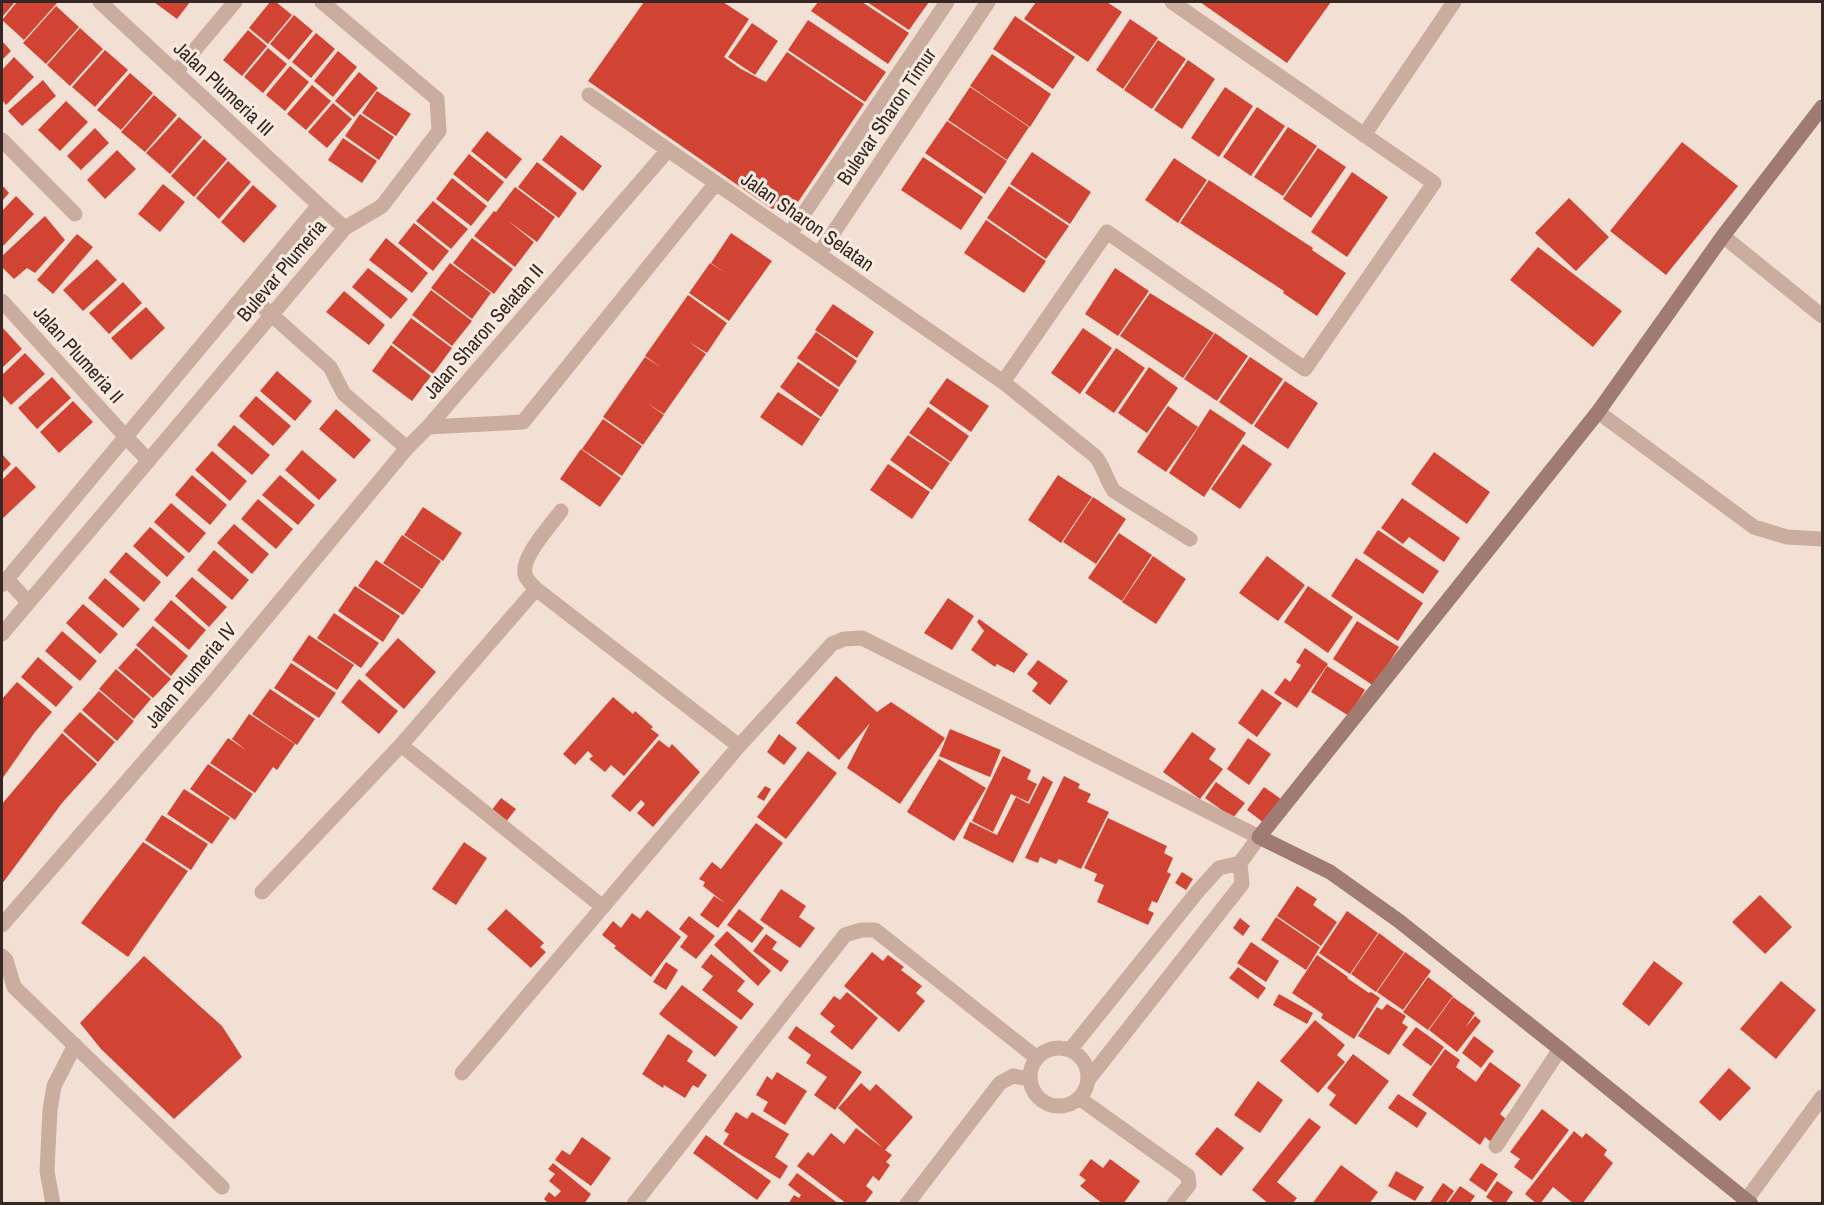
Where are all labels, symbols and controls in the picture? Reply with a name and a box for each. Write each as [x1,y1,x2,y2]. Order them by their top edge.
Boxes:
street label: Jalan Plumeria III [168,35,280,141]
street label: Bulevar Sharon Timur [830,42,942,190]
street label: Jalan Sharon Selatan [736,165,880,277]
street label: Bulevar Plumeria [230,213,332,327]
street label: Jalan Sharon Selatan II [417,258,549,404]
street label: Jalan Plumeria II [28,299,130,409]
street label: Jalan Plumeria IV [138,617,242,733]

